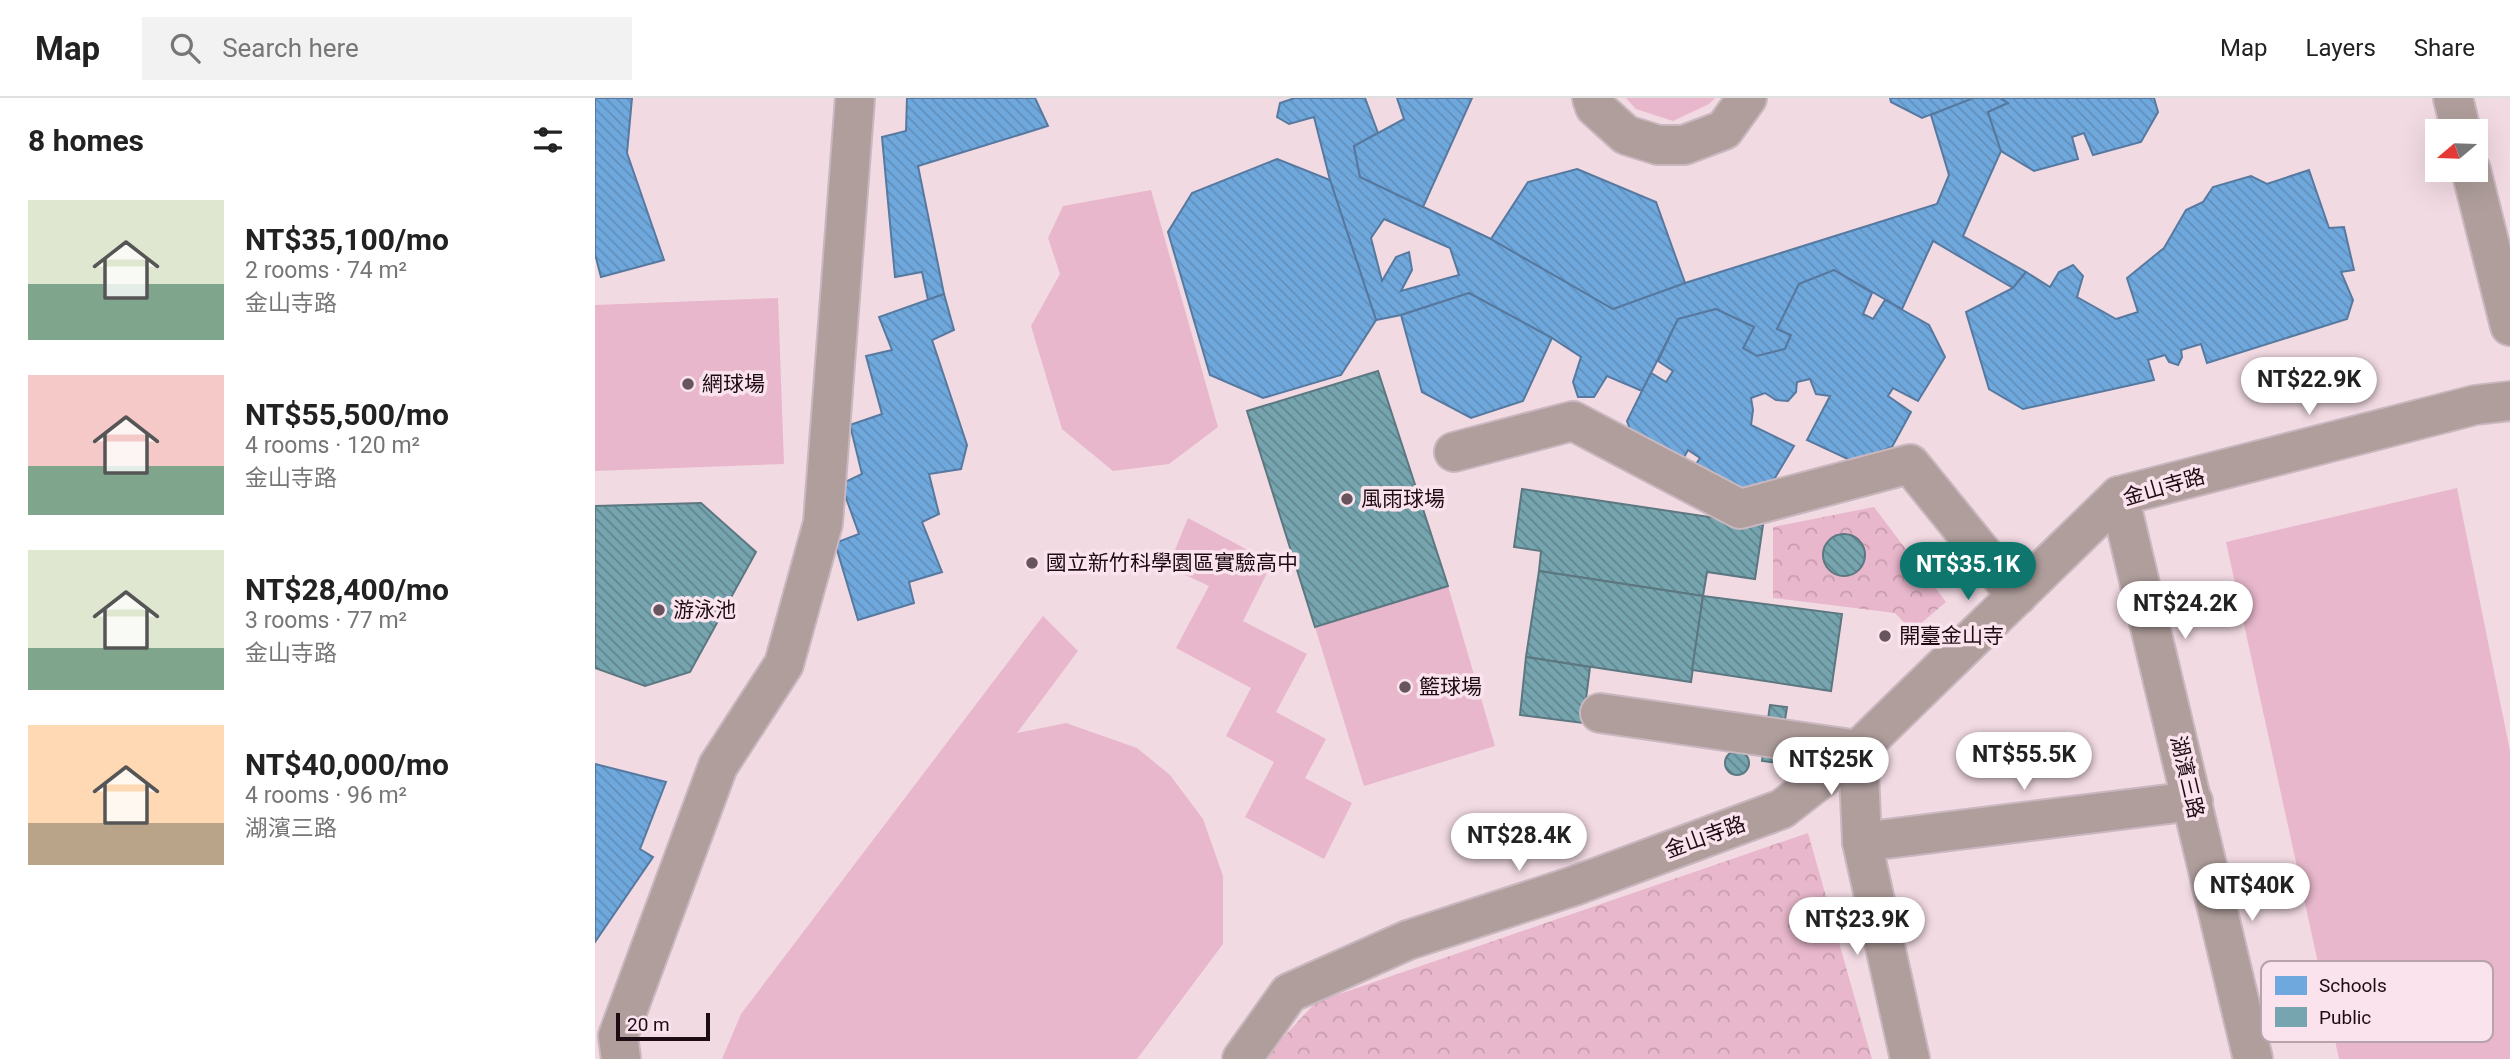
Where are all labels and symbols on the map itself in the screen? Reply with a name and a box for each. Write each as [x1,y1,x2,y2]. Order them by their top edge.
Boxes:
north arrow [2425,119,2489,182]
pin: NT$22.9K [2237,358,2381,417]
place label: 網球場 [702,372,765,396]
marker: 網球場 [680,376,696,392]
street label: 金山寺路 [2120,464,2208,510]
place label: 風雨球場 [1361,487,1445,511]
marker: 風雨球場 [1339,491,1355,507]
pin: NT$35.1K [1896,542,2040,602]
place label: 國立新竹科學園區實驗高中 [1046,551,1298,575]
marker: 國立新竹科學園區實驗高中 [1024,555,1040,571]
pin: NT$24.2K [2113,582,2257,641]
place label: 游泳池 [673,598,736,622]
marker: 游泳池 [651,602,667,618]
place label: 開臺金山寺 [1899,624,2004,648]
marker: 開臺金山寺 [1877,628,1893,644]
place label: 籃球場 [1419,675,1482,699]
marker: 籃球場 [1397,679,1413,695]
pin: NT$55.5K [1952,732,2096,792]
street label: 湖濱三路 [2166,733,2208,821]
pin: NT$25K [1774,738,1888,797]
street label: 金山寺路 [1661,811,1749,863]
pin: NT$28.4K [1447,814,1591,873]
pin: NT$40K [2195,864,2309,923]
pin: NT$23.9K [1785,898,1929,957]
legend [2261,961,2493,1042]
text: Schools [2319,974,2387,997]
text: Public [2319,1006,2371,1029]
scale bar [616,1010,711,1042]

